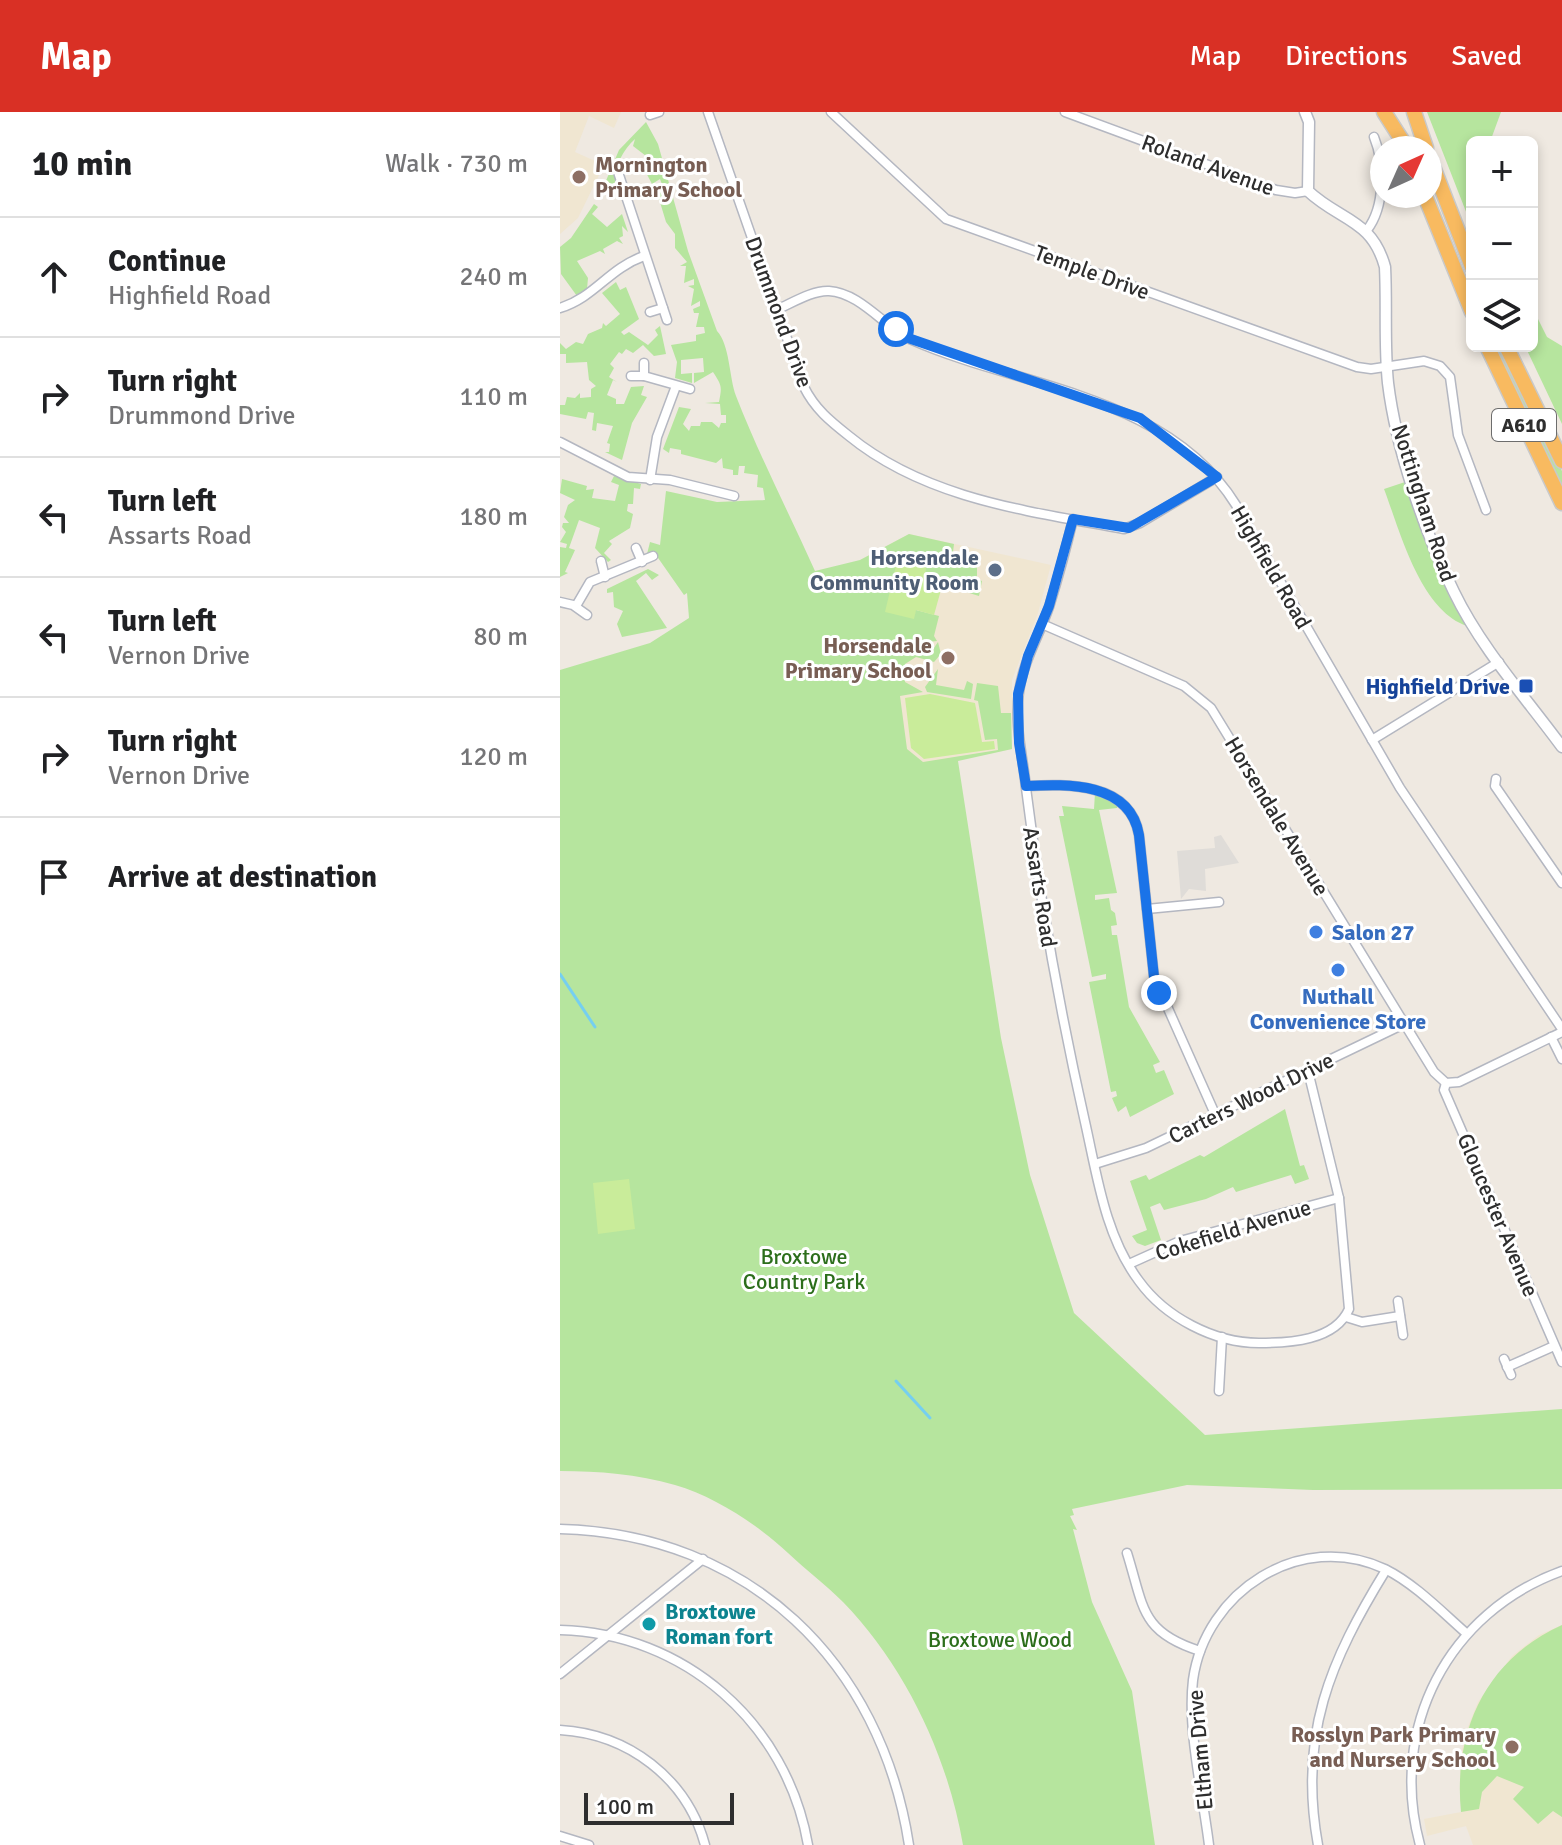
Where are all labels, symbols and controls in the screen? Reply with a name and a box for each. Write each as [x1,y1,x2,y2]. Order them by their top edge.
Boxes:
text: Map [40,33,112,80]
text: Map [1189,39,1241,73]
text: Directions [1285,39,1407,73]
text: Saved [1451,39,1522,73]
street label: Roland Avenue [1138,128,1278,202]
north arrow [1370,136,1442,208]
map controls [1466,136,1538,352]
button: + [1466,136,1538,208]
text: 10 min [32,143,132,185]
text: Walk · 730 m [385,148,528,180]
place label: Mornington Primary School [595,151,742,203]
marker: Mornington Primary School [570,168,588,186]
button: − [1466,208,1538,280]
street label: Drummond Drive [739,233,819,391]
street label: Temple Drive [1031,239,1153,305]
text: Continue [108,243,226,280]
icon: ahead [32,255,76,299]
text: 240 m [459,261,528,293]
text: Highfield Road [108,280,271,312]
button: layers [1466,280,1538,352]
route start [878,311,914,347]
text: Turn right [108,363,237,400]
icon: right [32,375,76,419]
text: 110 m [459,381,528,413]
text: Drummond Drive [108,400,295,432]
road number: A610 [1492,409,1556,441]
street label: Nottingham Road [1386,421,1462,585]
text: Turn left [108,483,217,520]
icon: left [32,495,76,539]
street label: Highfield Road [1225,500,1317,634]
text: 180 m [459,501,528,533]
text: Assarts Road [108,520,252,552]
place label: Horsendale Community Room [810,544,979,596]
marker: Horsendale Community Room [986,561,1004,579]
text: Turn left [108,603,217,640]
icon: left [32,615,76,659]
text: 80 m [473,621,528,653]
place label: Horsendale Primary School [785,632,932,684]
text: Vernon Drive [108,640,250,672]
marker: Horsendale Primary School [939,649,957,667]
place label: Highfield Drive [1365,673,1510,700]
marker: Highfield Drive [1517,677,1535,695]
text: Turn right [108,723,237,760]
street label: Horsendale Avenue [1219,732,1335,900]
icon: right [32,735,76,779]
text: 120 m [459,741,528,773]
text: Vernon Drive [108,760,250,792]
street label: Assarts Road [1017,825,1063,949]
icon: arrive [32,855,76,899]
text: Arrive at destination [108,859,377,896]
place label: Salon 27 [1332,919,1414,946]
marker: Salon 27 [1307,923,1325,941]
marker: Nuthall Convenience Store [1329,961,1347,979]
route end [1141,975,1177,1011]
place label: Nuthall Convenience Store [1250,983,1426,1035]
street label: Carters Wood Drive [1164,1046,1338,1150]
street label: Gloucester Avenue [1451,1129,1545,1301]
street label: Cokefield Avenue [1152,1193,1314,1267]
park label: Broxtowe Country Park [743,1243,865,1295]
place label: Broxtowe Roman fort [665,1598,773,1650]
marker: Broxtowe Roman fort [640,1615,658,1633]
park label: Broxtowe Wood [928,1626,1072,1653]
street label: Eltham Drive [1181,1689,1219,1811]
place label: Rosslyn Park Primary and Nursery School [1291,1721,1496,1773]
marker: Rosslyn Park Primary and Nursery School [1503,1738,1521,1756]
scale bar [584,1789,734,1825]
text: 100 m [596,1793,654,1820]

